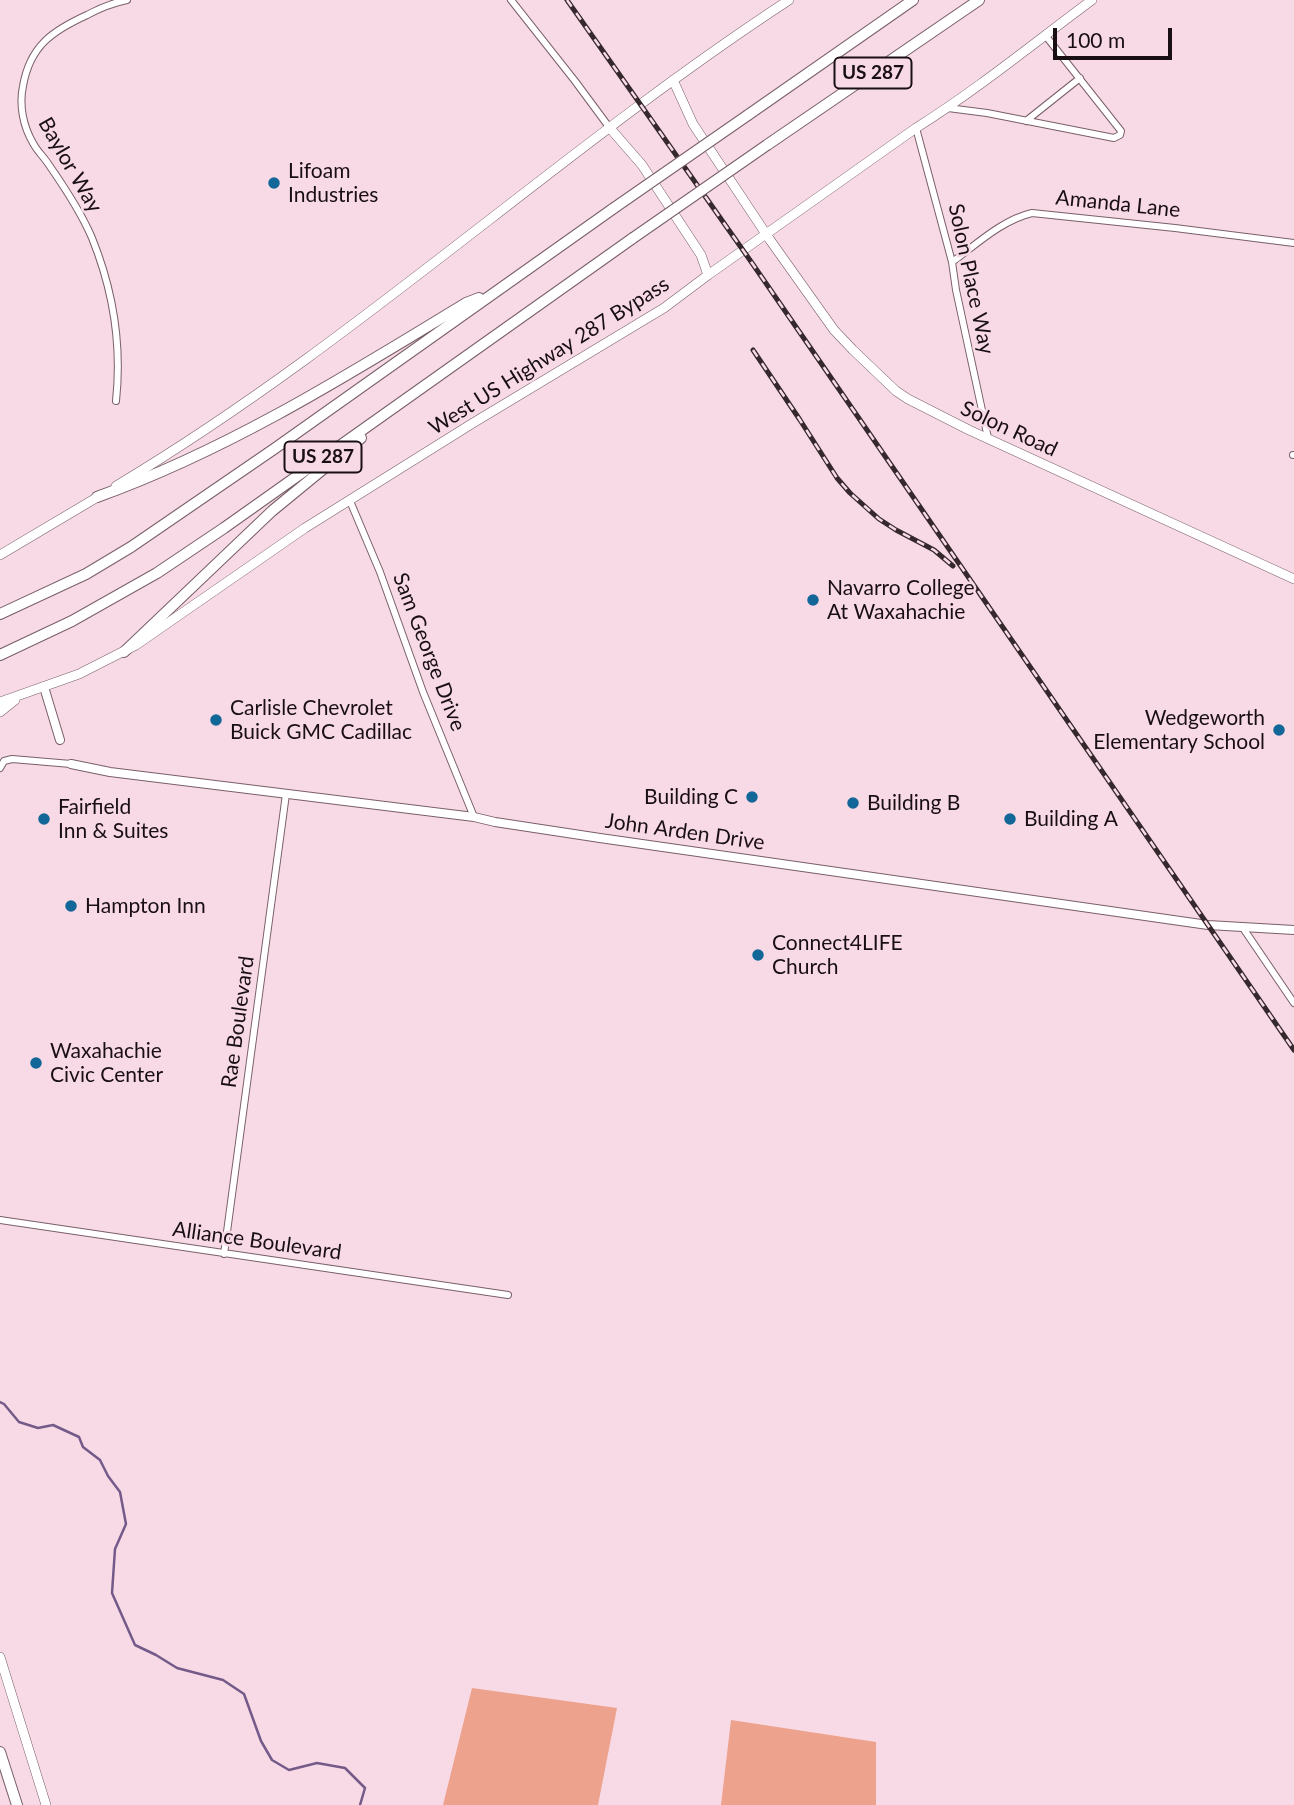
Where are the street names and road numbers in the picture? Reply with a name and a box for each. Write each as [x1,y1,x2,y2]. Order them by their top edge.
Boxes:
road number: US 287 [834,58,912,88]
street label: Baylor Way [33,113,107,217]
street label: Amanda Lane [1054,185,1182,223]
street label: Solon Place Way [943,202,999,356]
street label: West US Highway 287 Bypass [424,272,674,440]
street label: Solon Road [957,396,1061,462]
road number: US 287 [284,442,362,472]
street label: Sam George Drive [387,569,471,735]
street label: John Arden Drive [604,808,766,856]
street label: Rae Boulevard [216,955,260,1089]
street label: Alliance Boulevard [171,1217,343,1265]

